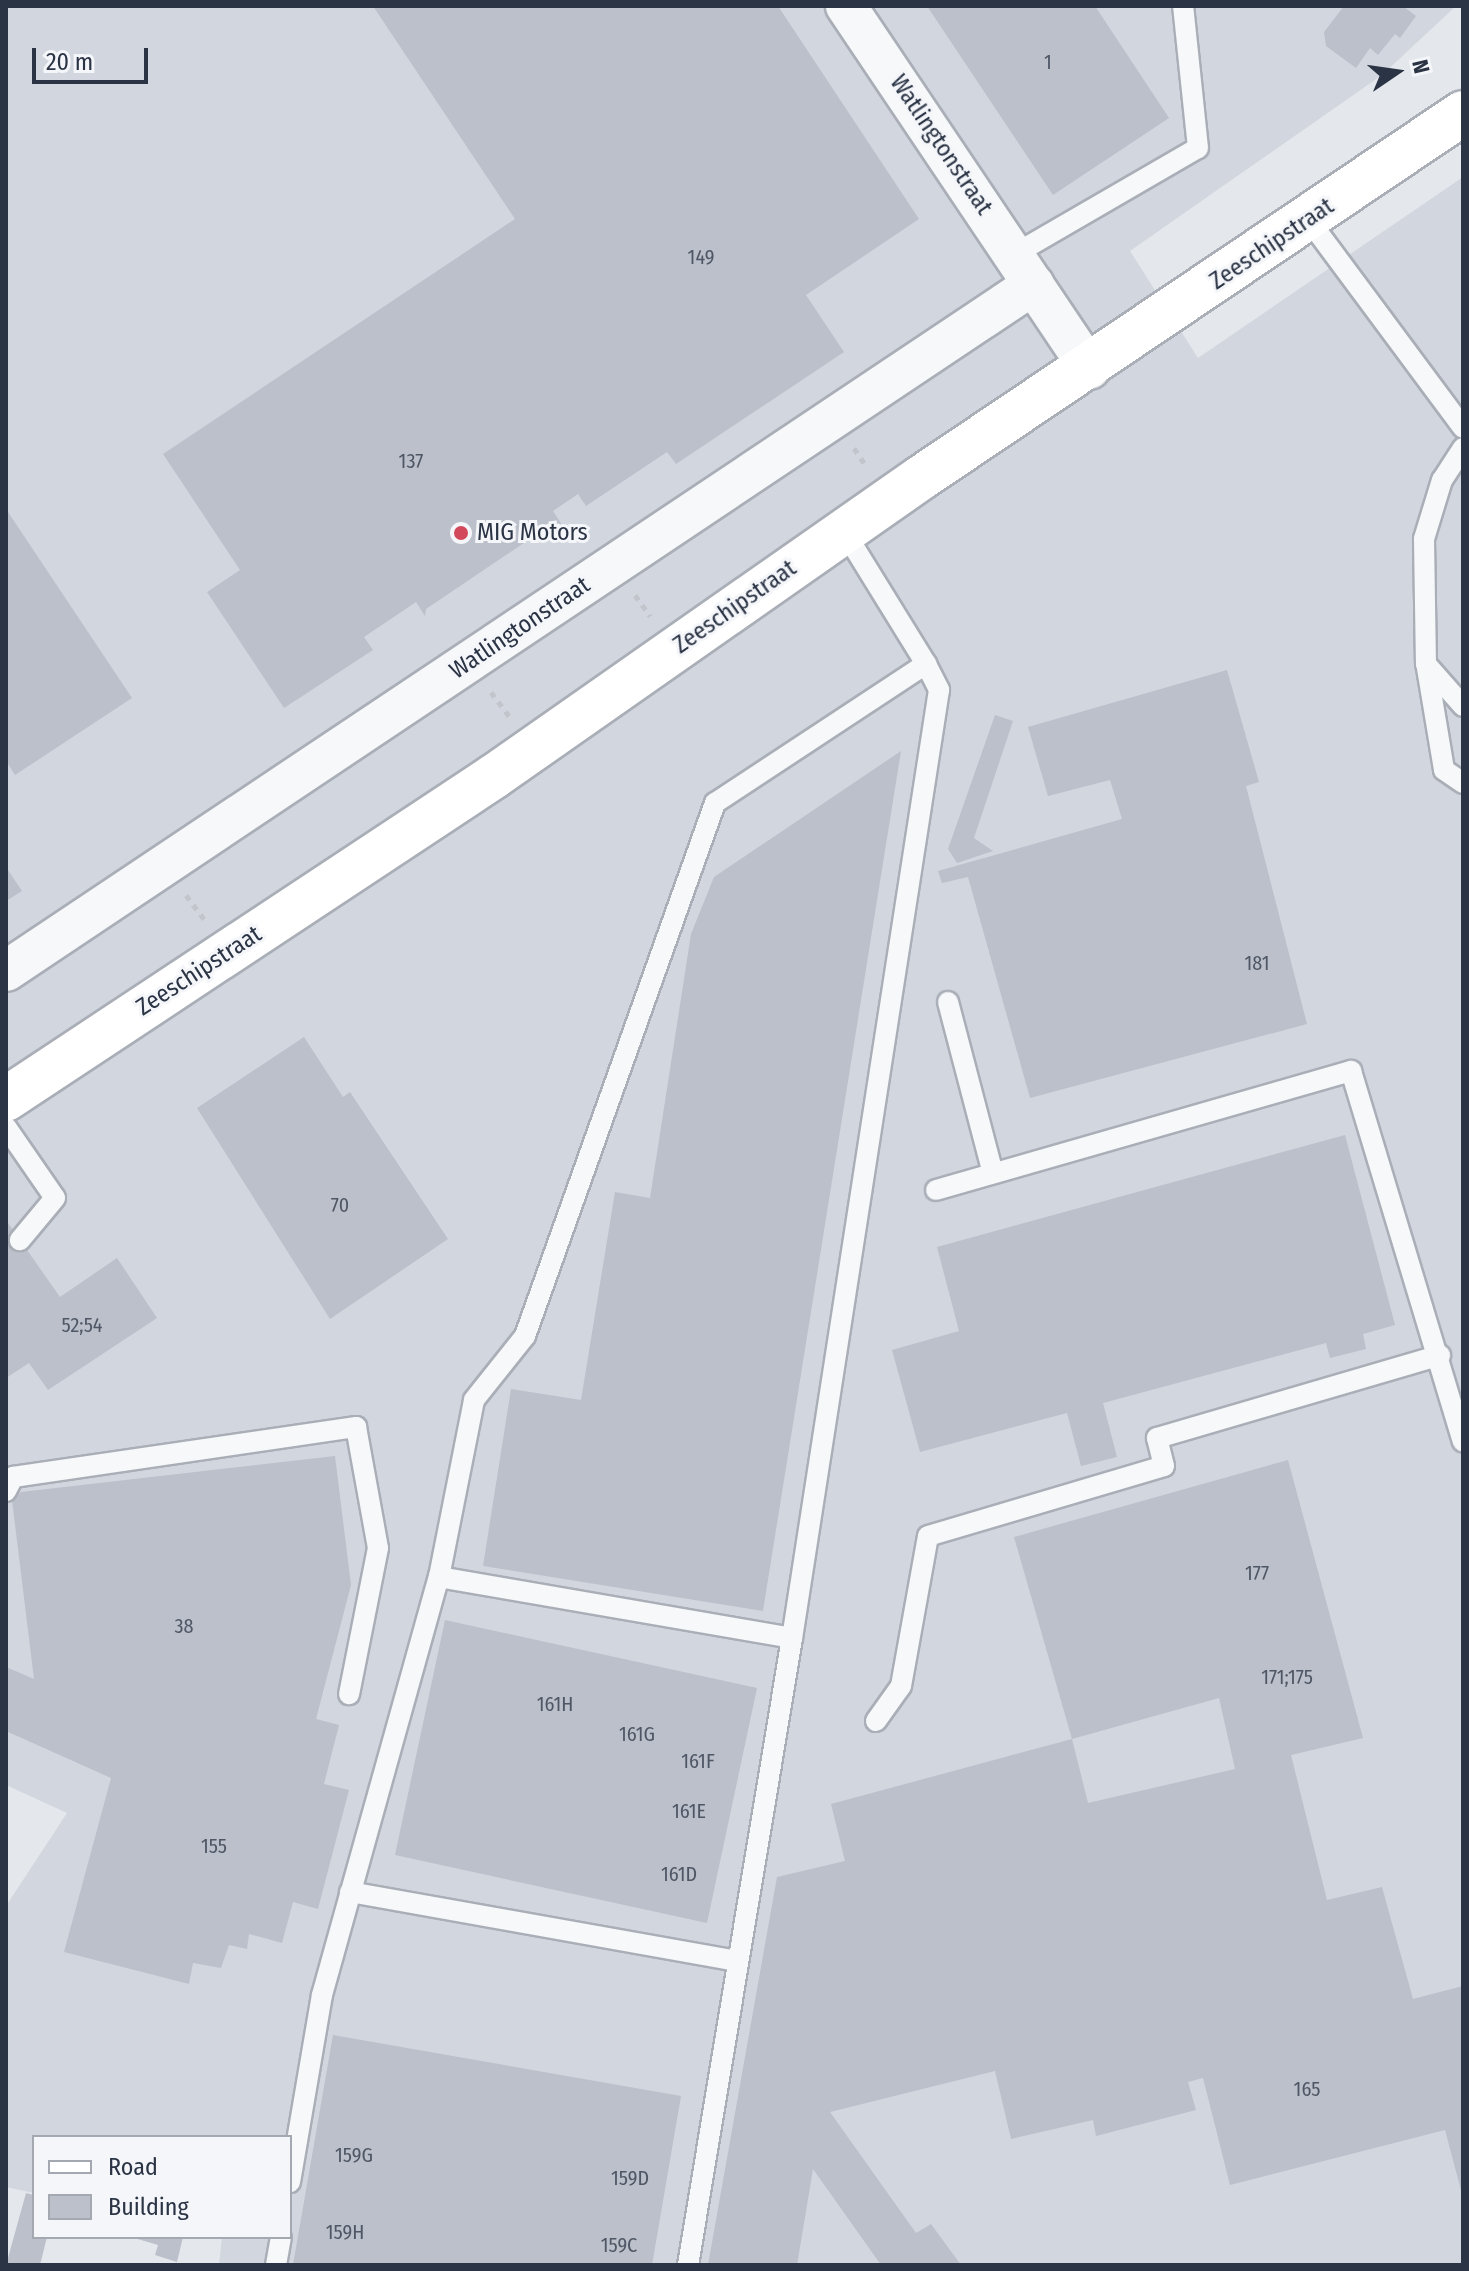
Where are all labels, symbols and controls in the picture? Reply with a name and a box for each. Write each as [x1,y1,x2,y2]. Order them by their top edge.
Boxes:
scale bar [36,32,152,82]
north arrow [1357,32,1437,112]
text: 20 m [46,48,93,76]
house number: 1 [1044,50,1052,74]
text: N [1406,57,1436,76]
street label: Watlingtonstraat [884,70,998,220]
street label: Zeeschipstraat [1204,192,1340,296]
house number: 149 [688,245,714,269]
house number: 137 [399,449,423,473]
place label: MIG Motors [477,519,588,547]
marker: MIG Motors [452,524,470,542]
street label: Zeeschipstraat [668,554,802,660]
street label: Watlingtonstraat [445,571,595,685]
street label: Zeeschipstraat [131,920,267,1022]
house number: 181 [1244,951,1270,975]
house number: 70 [331,1193,349,1217]
house number: 52;54 [62,1313,102,1337]
house number: 177 [1245,1561,1269,1585]
house number: 38 [174,1614,194,1638]
house number: 171;175 [1261,1665,1313,1689]
house number: 161H [537,1692,573,1716]
house number: 161G [619,1722,655,1746]
house number: 161F [681,1749,715,1773]
house number: 161E [672,1799,706,1823]
house number: 155 [201,1834,227,1858]
house number: 161D [661,1862,697,1886]
house number: 165 [1294,2077,1320,2101]
legend [32,2135,292,2239]
house number: 159G [335,2143,373,2167]
text: Road [108,2153,158,2181]
house number: 159D [611,2166,649,2190]
text: Building [108,2193,189,2221]
house number: 159H [326,2220,364,2244]
house number: 159C [601,2233,637,2257]

